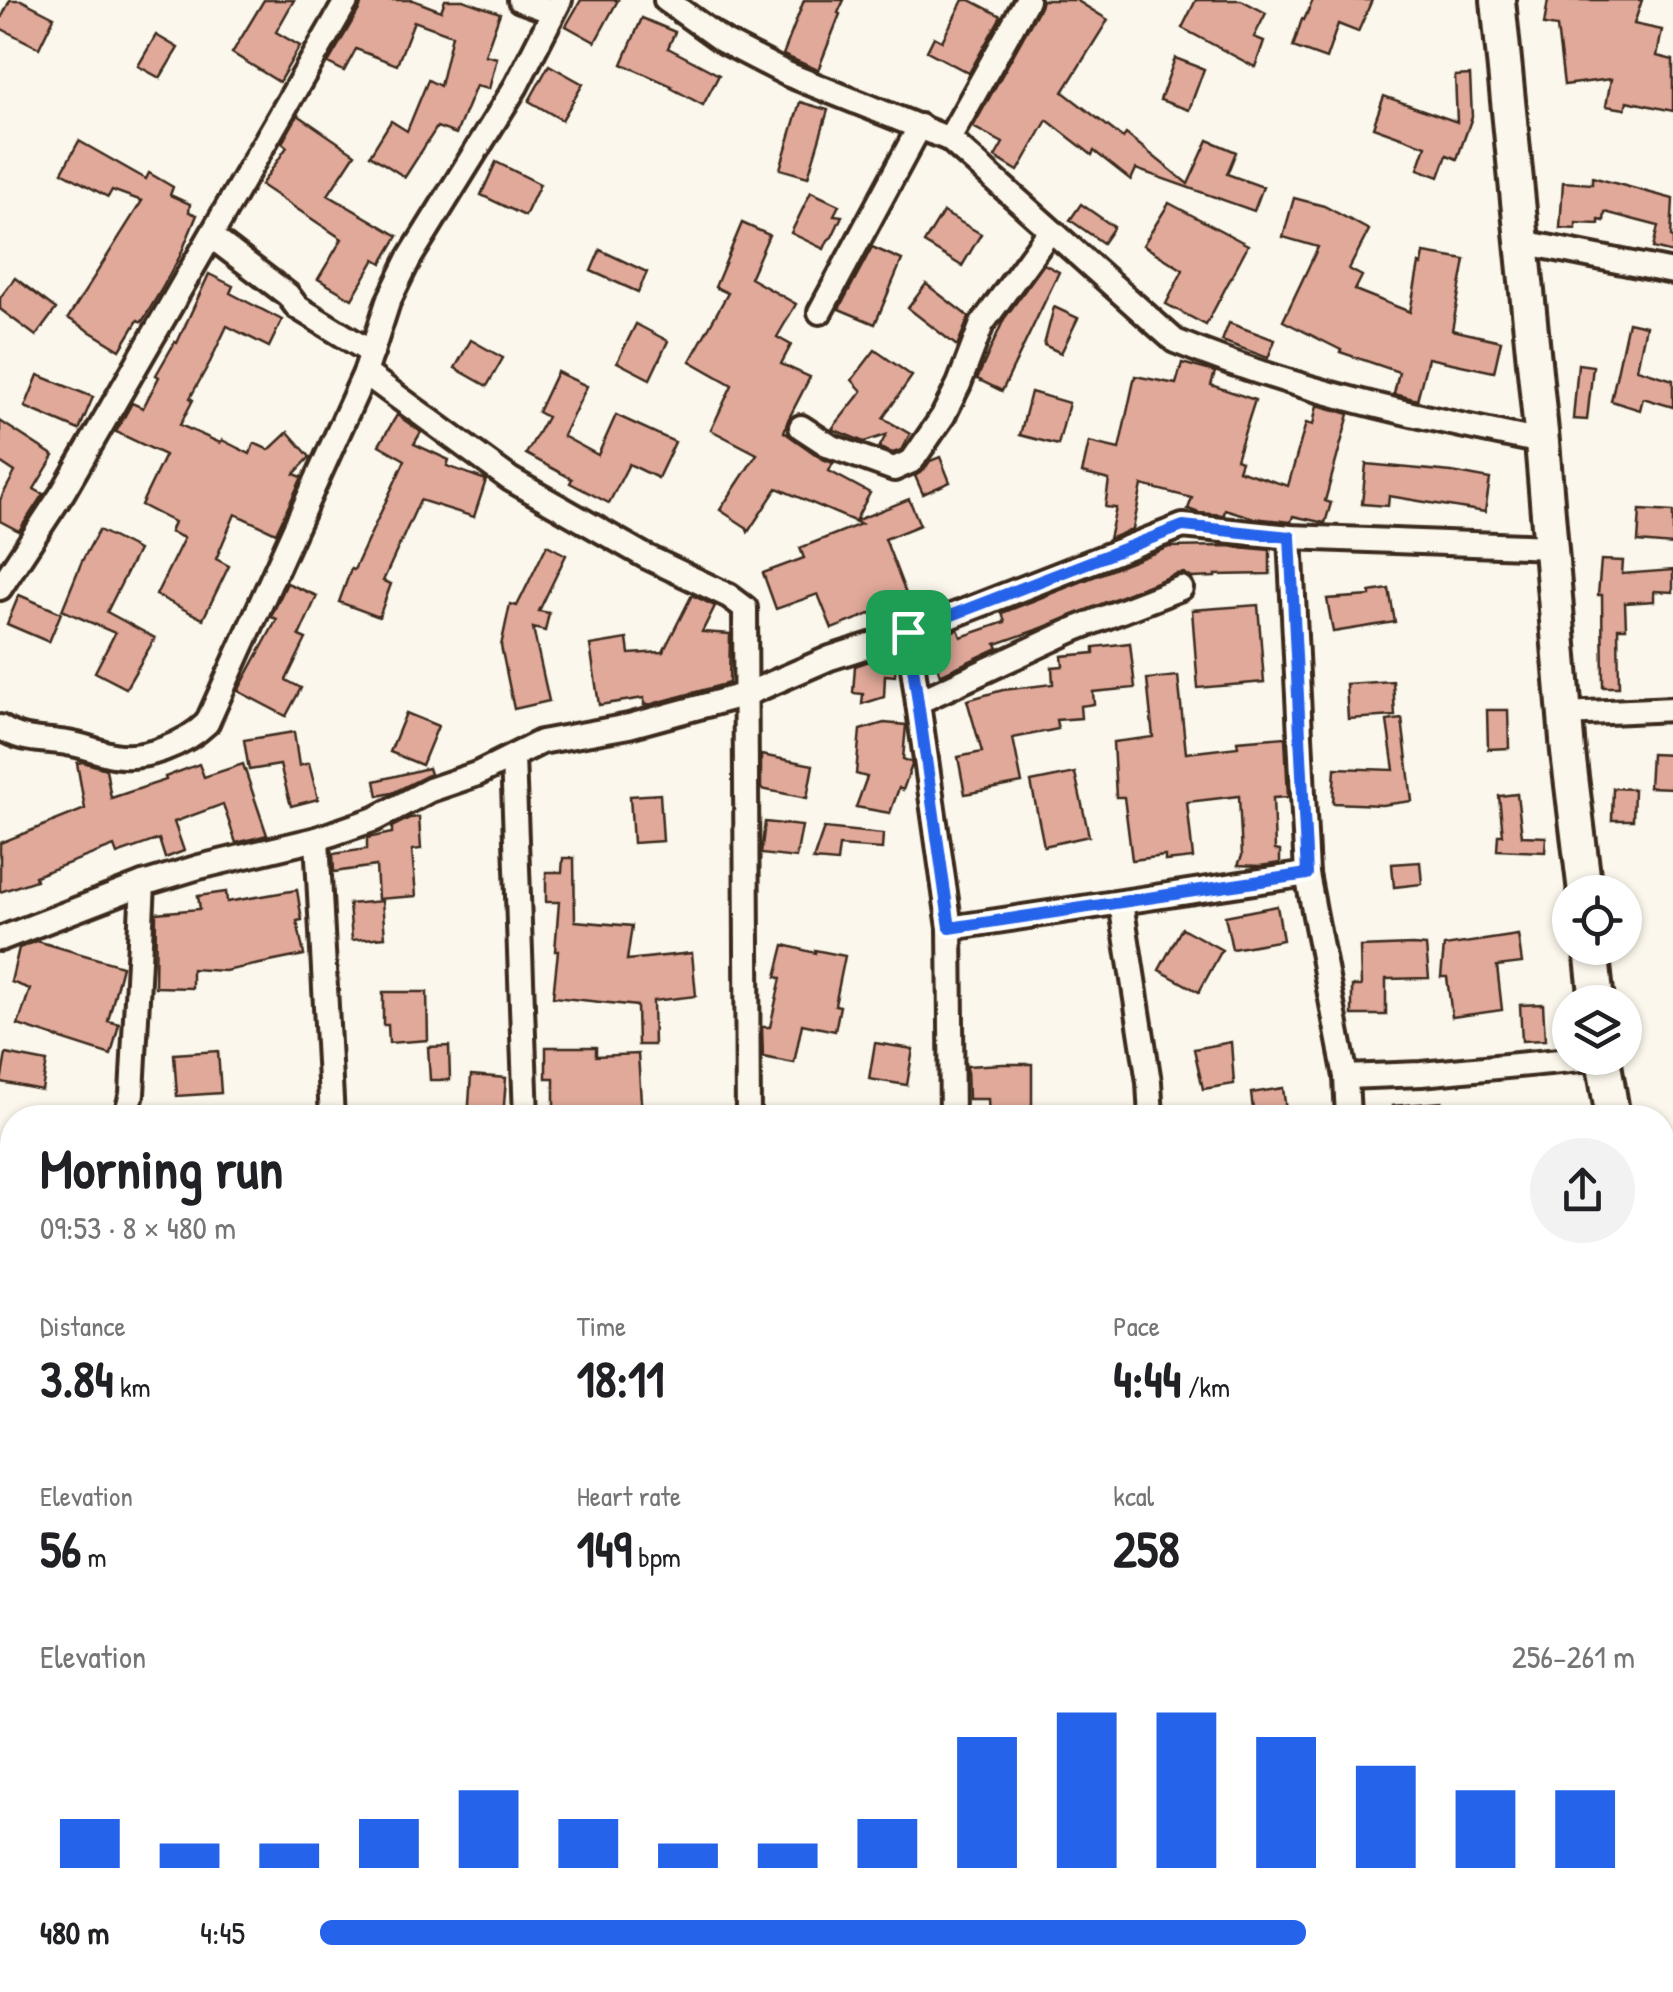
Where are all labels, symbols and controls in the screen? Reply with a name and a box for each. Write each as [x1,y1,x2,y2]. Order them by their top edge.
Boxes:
pin [866,590,951,675]
icon: arrive [881,605,936,660]
map controls [1552,875,1642,1075]
button: locate [1552,875,1642,965]
button: layers [1552,985,1642,1075]
text: Morning run [40,1131,283,1205]
button: share [1530,1138,1635,1243]
text: 09:53 · 8 × 480 m [40,1206,236,1249]
text: Distance [40,1307,126,1345]
text: Time [577,1307,626,1345]
text: Pace [1113,1307,1160,1345]
text: 3.84 [40,1345,114,1413]
text: 18:11 [577,1345,664,1413]
text: 4:44 [1113,1345,1181,1413]
text: km [114,1368,151,1406]
text: /km [1181,1368,1230,1406]
text: Elevation [40,1477,133,1515]
text: Heart rate [577,1477,681,1515]
text: kcal [1113,1477,1154,1515]
text: 56 [40,1515,81,1583]
text: 149 [577,1515,632,1583]
text: 258 [1113,1515,1180,1583]
text: m [81,1538,107,1576]
text: bpm [632,1538,681,1576]
text: Elevation [40,1635,146,1678]
text: 256–261 m [1512,1635,1635,1678]
text: 480 m [40,1911,109,1954]
text: 4:45 [200,1911,245,1954]

